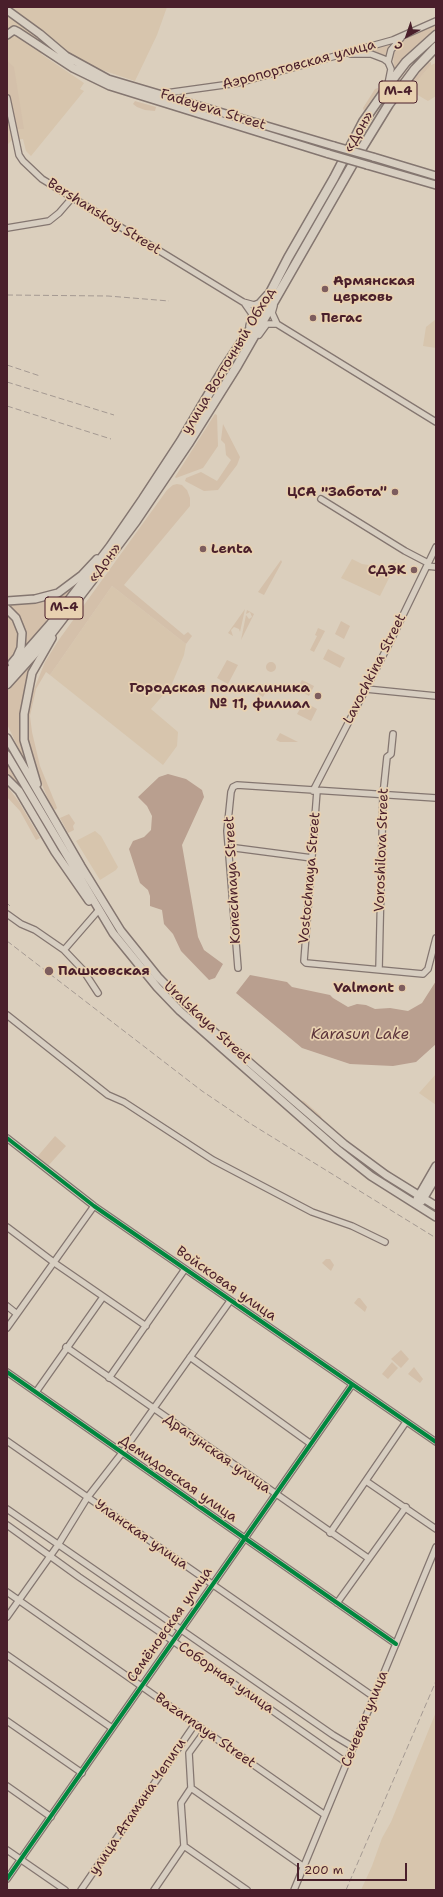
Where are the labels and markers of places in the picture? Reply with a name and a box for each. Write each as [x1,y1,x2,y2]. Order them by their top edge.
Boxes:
place label: Армянская церковь [333,273,415,306]
marker: Армянская церковь [320,284,330,294]
place label: Пегас [321,310,362,326]
marker: Пегас [308,313,318,323]
place label: ЦСА "Забота" [287,484,387,500]
marker: ЦСА "Забота" [390,487,400,497]
place label: Lenta [211,541,252,557]
marker: Lenta [198,544,208,554]
place label: СДЭК [368,562,406,578]
marker: СДЭК [409,565,419,575]
place label: Городская поликлиника № 11, филиал [129,680,310,712]
marker: Городская поликлиника № 11, филиал [313,691,323,701]
place label: Пашковская [58,963,150,979]
marker: Пашковская [43,965,55,977]
place label: Valmont [333,980,394,996]
marker: Valmont [397,983,407,993]

